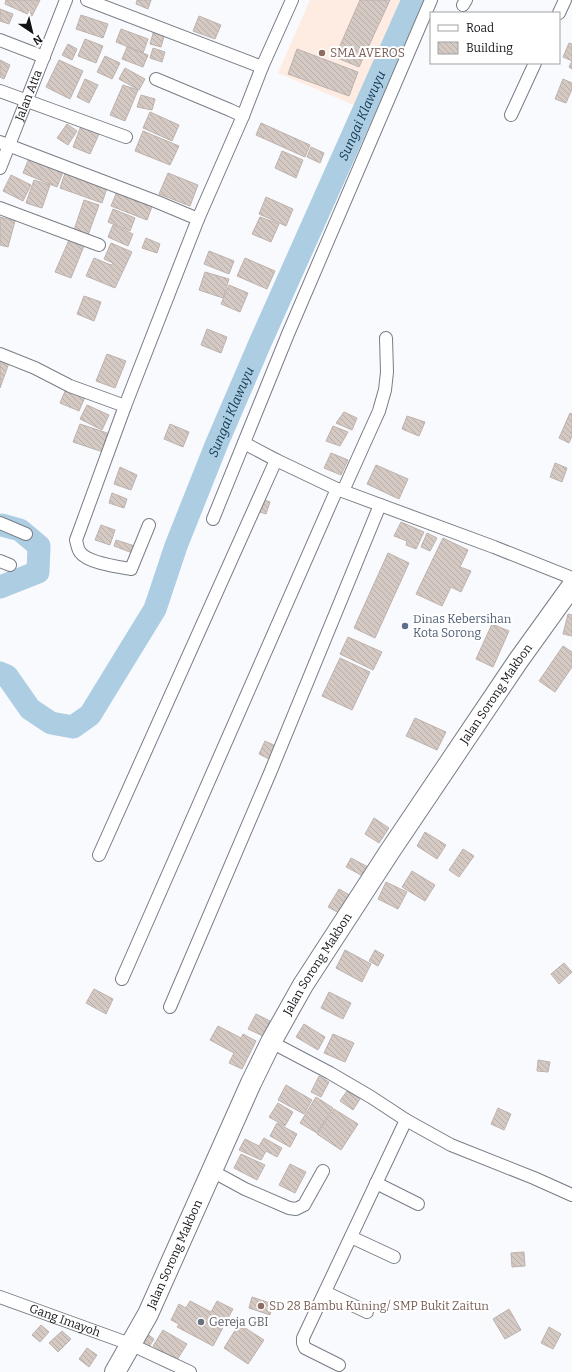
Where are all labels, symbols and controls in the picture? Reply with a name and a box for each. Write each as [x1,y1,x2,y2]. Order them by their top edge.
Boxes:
north arrow [12,12,52,52]
legend [430,12,560,64]
text: Road [466,21,494,35]
text: N [30,32,45,48]
text: Building [466,41,513,55]
place label: SMA AVEROS [330,46,405,60]
marker: SMA AVEROS [317,48,327,58]
street label: Jalan Atta [12,68,45,124]
water label: Sungai Klawuyu [335,68,388,162]
water label: Sungai Klawuyu [205,364,256,459]
place label: Dinas Kebersihan Kota Sorong [413,612,512,640]
marker: Dinas Kebersihan Kota Sorong [400,621,410,631]
street label: Jalan Sorong Makbon [457,641,535,747]
street label: Jalan Sorong Makbon [280,910,355,1019]
street label: Jalan Sorong Makbon [144,1197,205,1312]
place label: SD 28 Bambu Kuning/ SMP Bukit Zaitun [269,1299,489,1313]
street label: Gang Imayoh [28,1301,103,1340]
marker: SD 28 Bambu Kuning/ SMP Bukit Zaitun [256,1301,266,1311]
place label: Gereja GBI [209,1315,268,1329]
marker: Gereja GBI [196,1317,206,1327]

